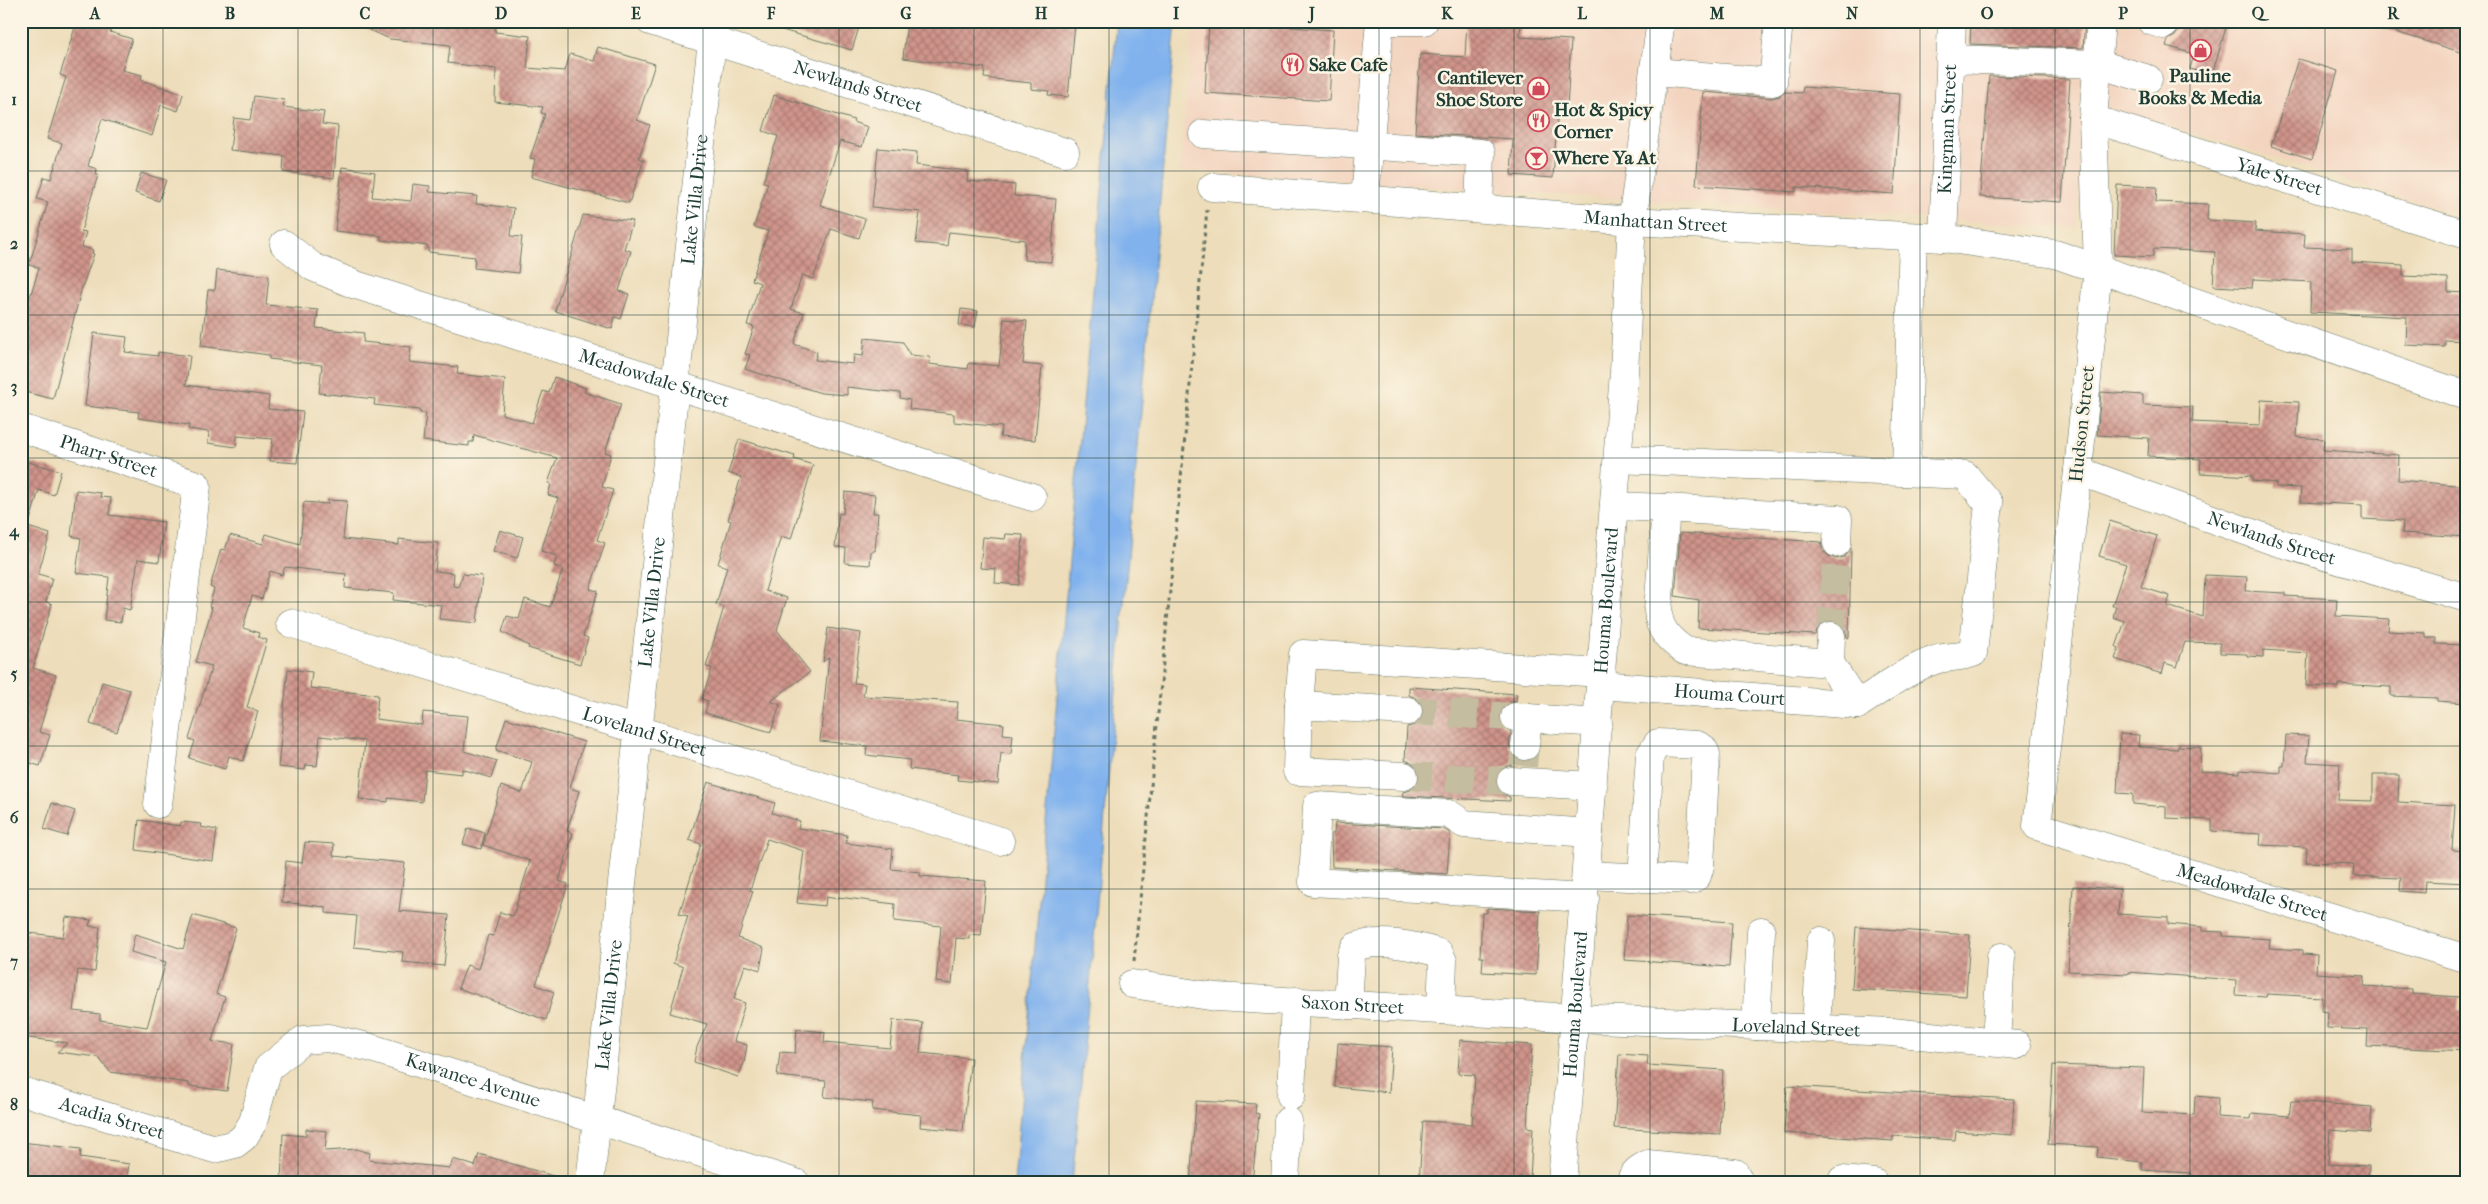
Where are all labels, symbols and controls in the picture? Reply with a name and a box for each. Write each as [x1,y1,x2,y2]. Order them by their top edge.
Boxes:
text: A [89,4,101,23]
text: B [225,4,235,23]
text: C [360,4,371,23]
text: D [495,4,507,23]
text: E [631,4,641,23]
text: F [766,4,776,23]
text: G [900,4,912,23]
text: H [1035,4,1048,23]
text: I [1173,4,1180,23]
text: J [1307,4,1315,24]
text: K [1441,4,1454,23]
text: L [1577,4,1587,23]
text: M [1709,4,1725,23]
text: N [1846,4,1859,23]
text: O [1981,4,1994,23]
text: P [2118,4,2128,23]
text: Q [2252,4,2270,23]
text: R [2387,4,2400,23]
shop icon: Pauline Books & Media [2188,38,2212,62]
restaurant icon: Sake Cafe [1281,53,1305,77]
place label: Sake Cafe [1309,54,1388,76]
street label: Newlands Street [791,56,925,117]
street label: Kingman Street [1934,63,1961,195]
place label: Pauline Books & Media [2138,65,2263,109]
place label: Cantilever Shoe Store [1436,67,1524,111]
shop icon: Cantilever Shoe Store [1527,77,1551,101]
text: 1 [11,90,17,109]
place label: Hot & Spicy Corner [1554,99,1654,143]
restaurant icon: Hot & Spicy Corner [1526,109,1550,133]
street label: Lake Villa Drive [677,133,713,266]
bar icon: Where Ya At [1525,146,1549,170]
place label: Where Ya At [1552,147,1656,169]
street label: Yale Street [2233,153,2325,201]
street label: Manhattan Street [1583,206,1728,237]
text: 2 [10,234,18,253]
street label: Meadowdale Street [576,345,732,412]
street label: Hudson Street [2065,364,2099,484]
text: 3 [11,377,17,397]
street label: Pharr Street [57,430,160,482]
street label: Newlands Street [2204,507,2339,570]
text: 4 [8,521,20,541]
street label: Houma Boulevard [1590,526,1623,675]
street label: Lake Villa Drive [634,536,670,669]
text: 5 [11,664,18,683]
street label: Houma Court [1673,680,1786,710]
street label: Loveland Street [580,702,710,761]
text: 6 [10,808,19,827]
street label: Meadowdale Street [2174,859,2330,926]
street label: Houma Boulevard [1559,930,1592,1079]
street label: Lake Villa Drive [591,939,627,1071]
text: 7 [9,952,18,971]
street label: Saxon Street [1301,991,1405,1019]
street label: Loveland Street [1731,1014,1861,1042]
street label: Kawanee Avenue [403,1049,543,1112]
street label: Acadia Street [56,1092,167,1144]
text: 8 [10,1095,18,1114]

